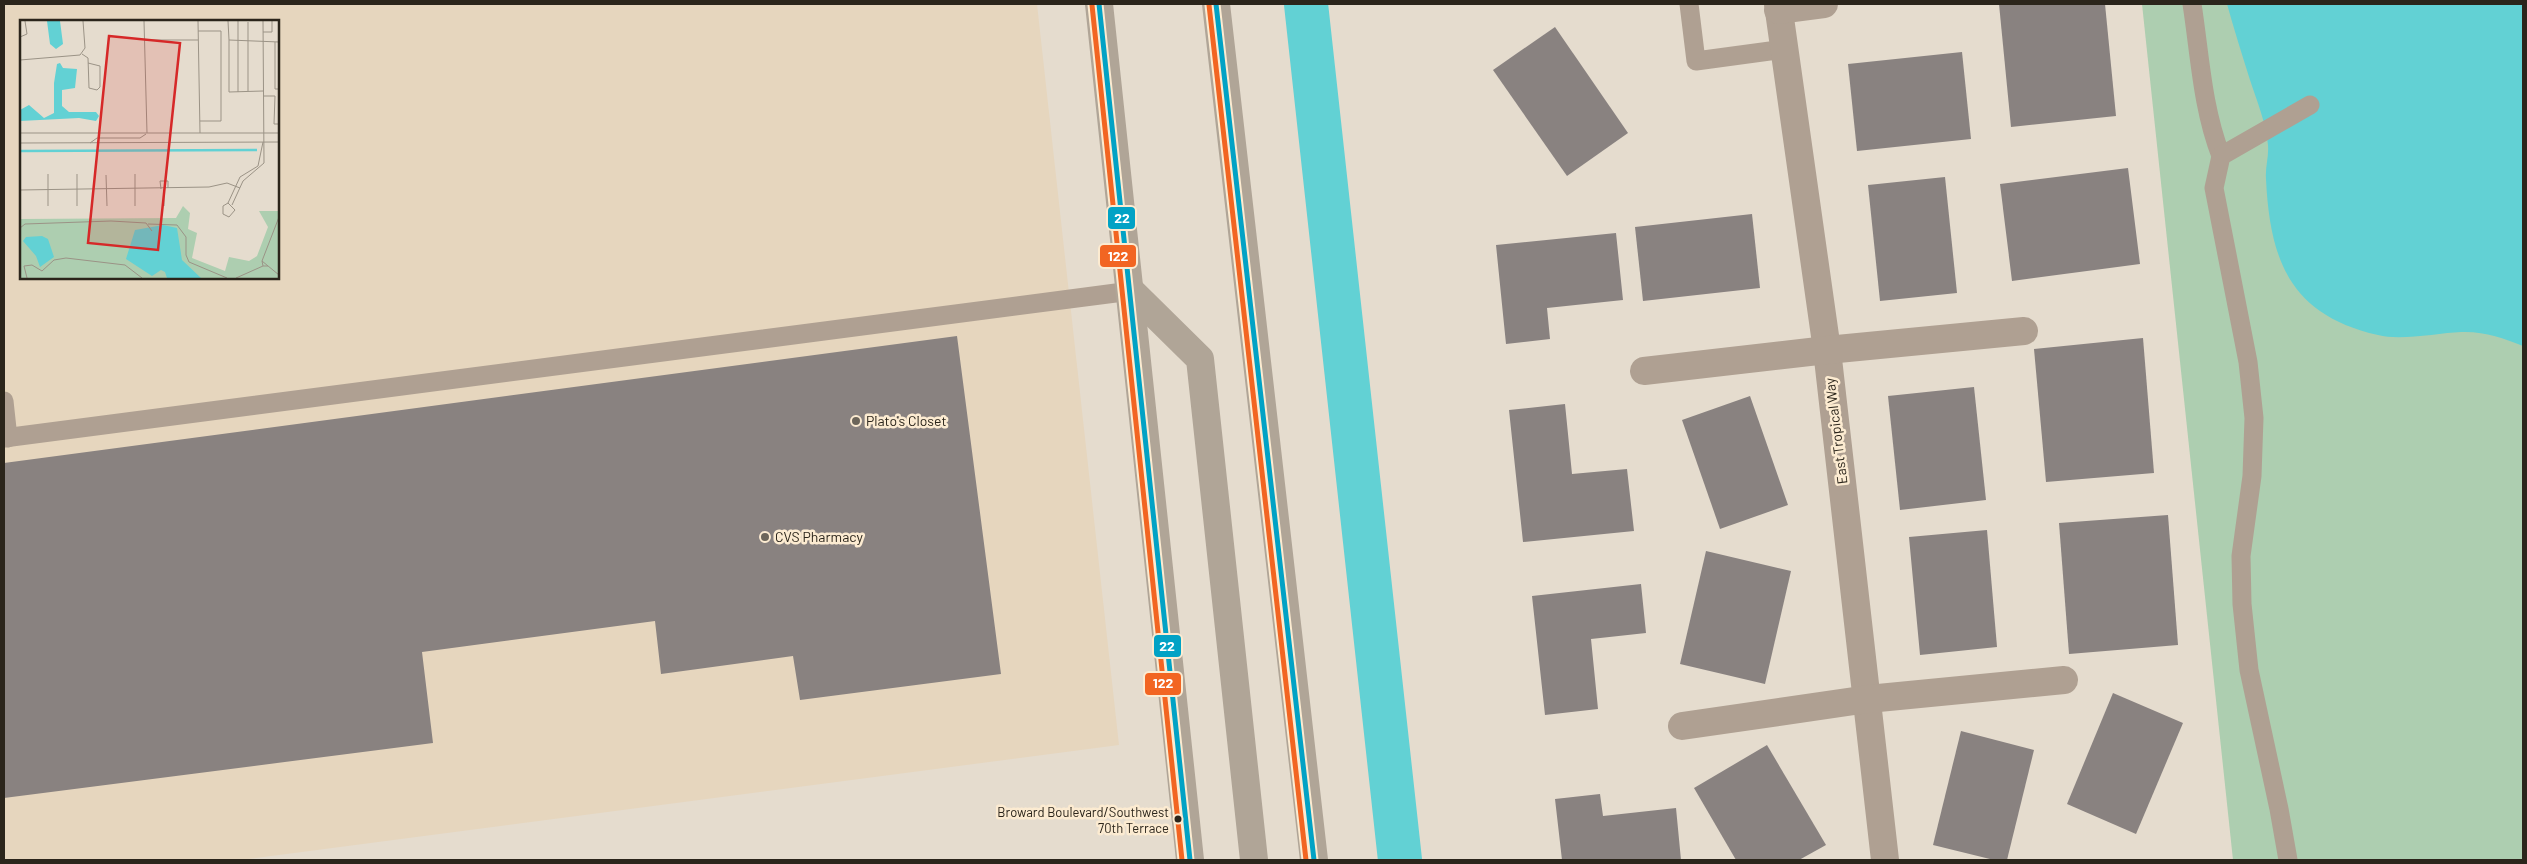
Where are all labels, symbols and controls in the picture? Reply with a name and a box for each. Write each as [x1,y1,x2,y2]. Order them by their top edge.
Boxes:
inset map [20,20,279,279]
line badge: 22 [1107,206,1136,230]
text: 22 [1114,209,1130,226]
line badge: 122 [1099,244,1137,268]
text: 122 [1108,247,1128,264]
street label: East Tropical Way [1820,376,1850,485]
place label: Plato's Closet [866,412,947,429]
marker: Plato's Closet [850,415,862,427]
place label: CVS Pharmacy [775,528,864,545]
marker: CVS Pharmacy [759,531,771,543]
line badge: 22 [1153,634,1182,658]
text: 22 [1159,637,1175,654]
line badge: 122 [1144,672,1182,696]
text: 122 [1153,674,1173,691]
place label: Broward Boulevard/Southwest 70th Terrace [997,804,1169,836]
marker: Broward Boulevard/Southwest 70th Terrace [1173,814,1183,824]

